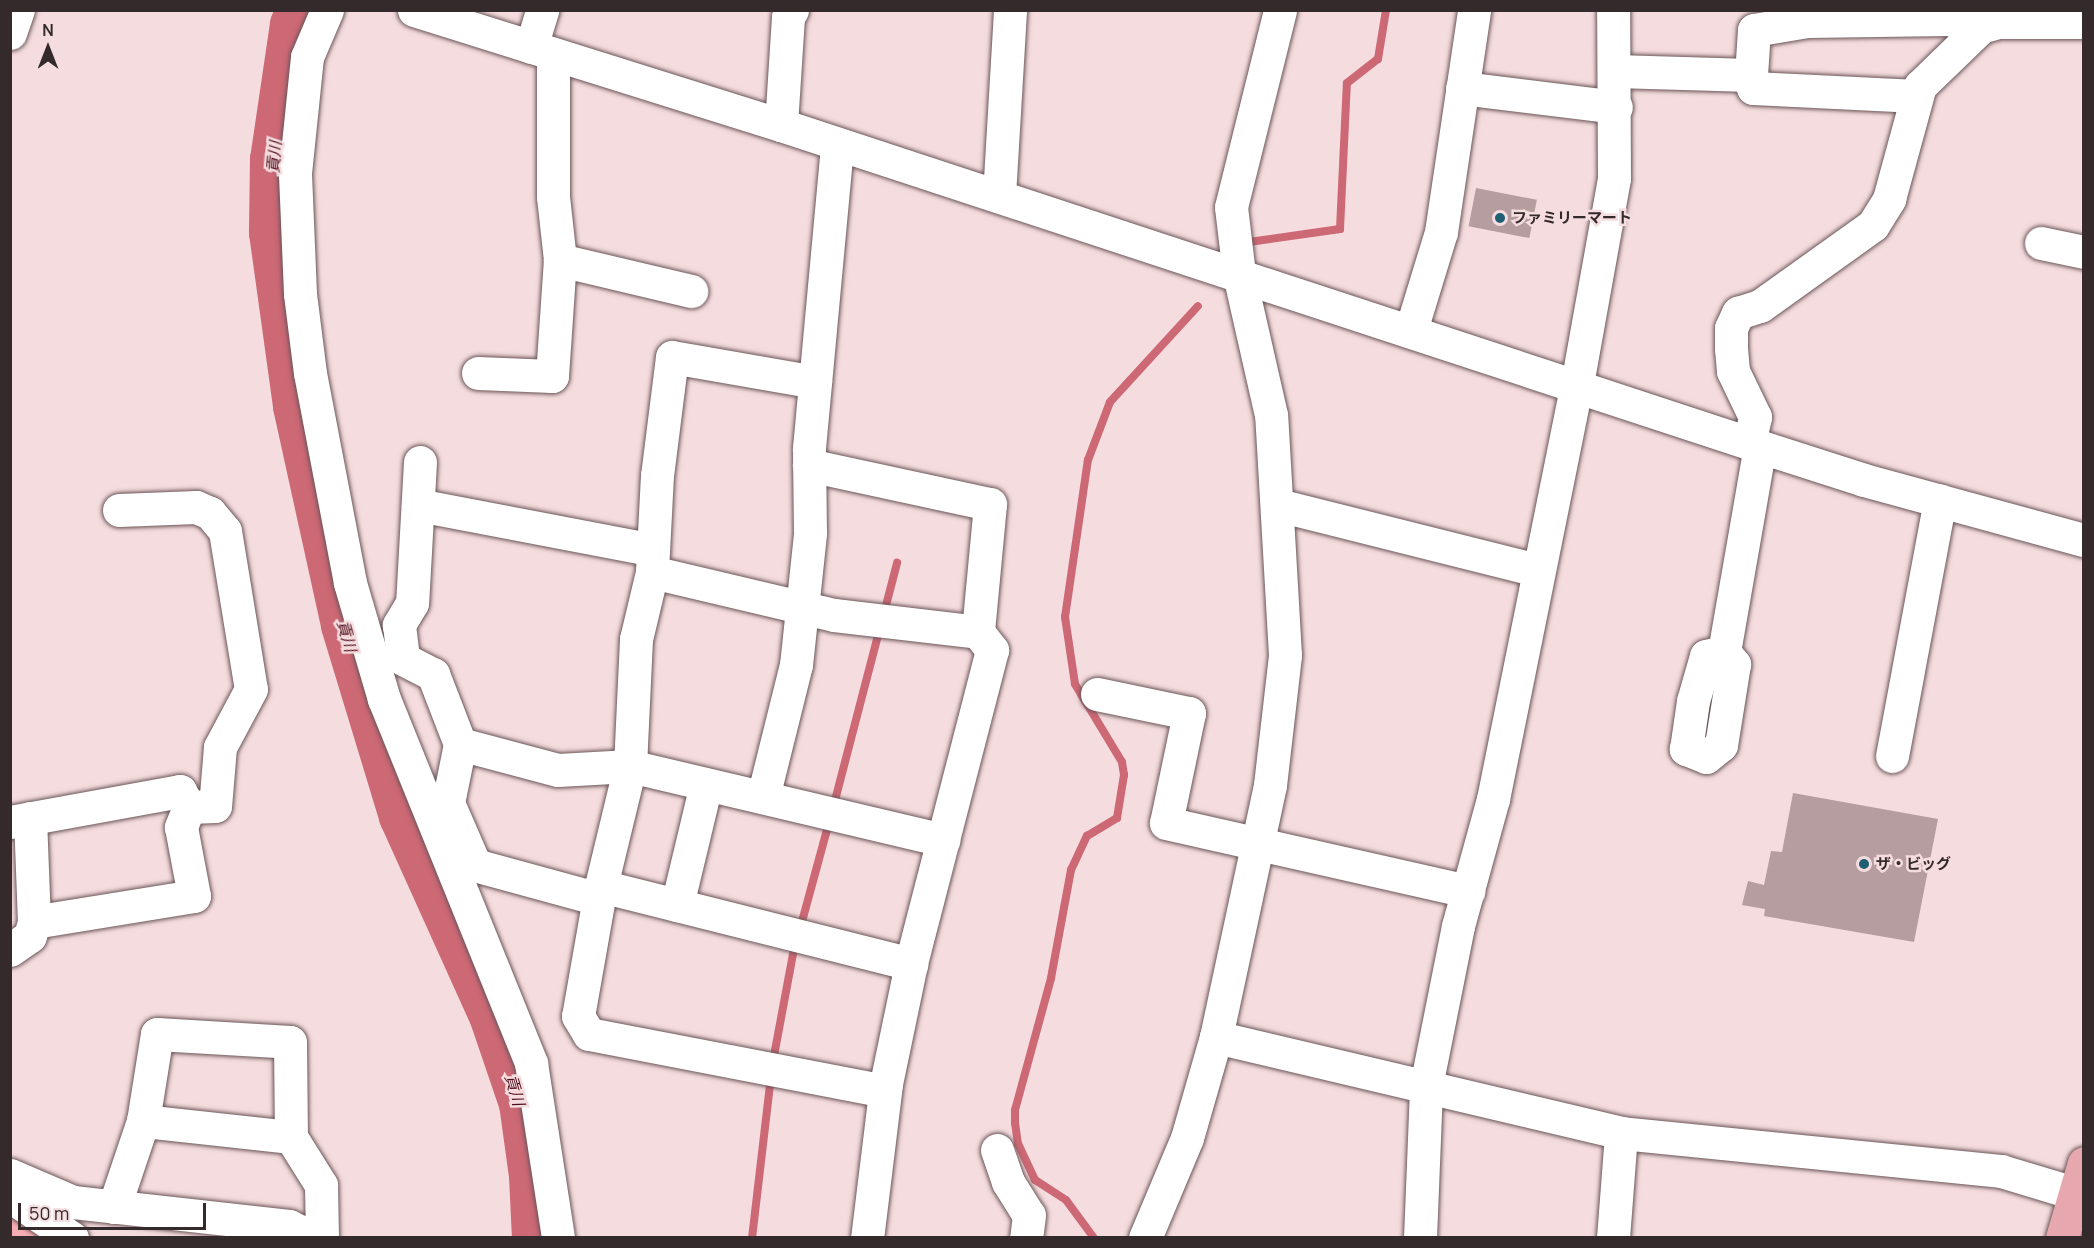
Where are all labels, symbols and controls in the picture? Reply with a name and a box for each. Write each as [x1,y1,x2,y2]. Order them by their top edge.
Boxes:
north arrow [18,18,78,78]
text: N [42,19,54,41]
water label: 貢川 [263,140,285,174]
place label: ファミリーマート [1512,209,1632,227]
marker: ファミリーマート [1493,211,1507,225]
water label: 貢川 [333,618,361,654]
place label: ザ・ビッグ [1876,855,1951,873]
marker: ザ・ビッグ [1857,857,1871,871]
water label: 貢川 [501,1072,529,1108]
scale bar [21,1191,208,1229]
text: 50 m [29,1201,69,1225]

